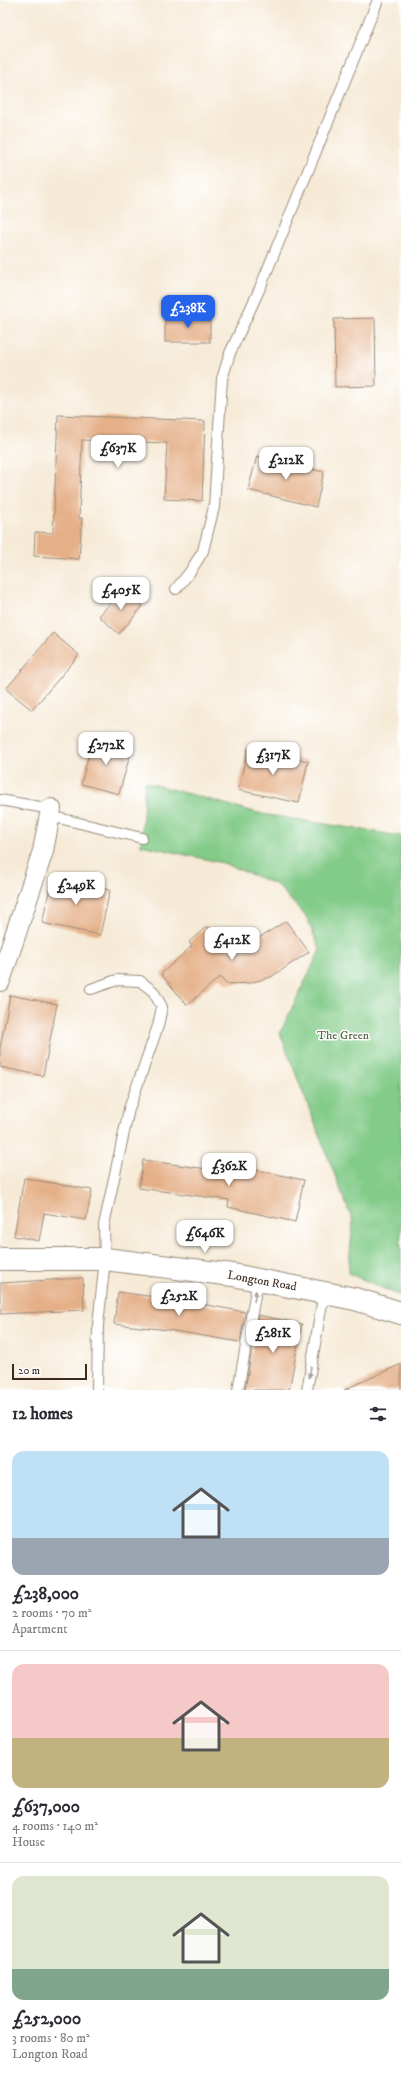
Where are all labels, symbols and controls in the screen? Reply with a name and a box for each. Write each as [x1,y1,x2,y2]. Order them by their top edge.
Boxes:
pin: £238K [160,295,216,329]
text: £238K [170,300,206,316]
pin: £637K [90,435,146,469]
text: £637K [100,440,136,456]
pin: £212K [258,447,314,481]
text: £212K [268,452,304,468]
pin: £405K [93,577,149,611]
text: £405K [101,582,141,598]
pin: £272K [78,732,134,766]
text: £272K [87,737,125,753]
pin: £317K [245,742,301,776]
text: £317K [256,747,290,763]
pin: £249K [48,872,104,906]
text: £249K [57,877,95,893]
pin: £412K [204,927,260,961]
text: £412K [214,932,250,948]
park label: The Green [317,1028,370,1043]
pin: £362K [201,1153,257,1187]
text: £362K [211,1158,247,1174]
pin: £646K [177,1220,233,1254]
text: £646K [185,1225,225,1241]
street label: Longton Road [226,1268,298,1294]
pin: £252K [151,1283,207,1317]
text: £252K [160,1288,198,1304]
one-way arrow [252,1290,258,1303]
pin: £281K [245,1320,301,1354]
text: £281K [255,1325,291,1341]
scale bar [12,1362,87,1381]
text: 20 m [18,1364,40,1378]
one-way arrow [307,1366,313,1378]
text: 12 homes [12,1403,73,1425]
icon: filters [367,1403,389,1425]
icon: home [165,1477,237,1549]
text: £238,000 [12,1583,79,1605]
text: 2 rooms · 70 m² [12,1605,92,1621]
text: Apartment [12,1621,67,1637]
icon: home [165,1690,237,1762]
text: £637,000 [12,1796,80,1818]
text: 4 rooms · 140 m² [12,1818,98,1834]
text: House [12,1834,45,1850]
icon: home [165,1902,237,1974]
text: £252,000 [12,2008,81,2030]
text: 3 rooms · 80 m² [12,2030,90,2046]
text: Longton Road [12,2046,88,2062]

